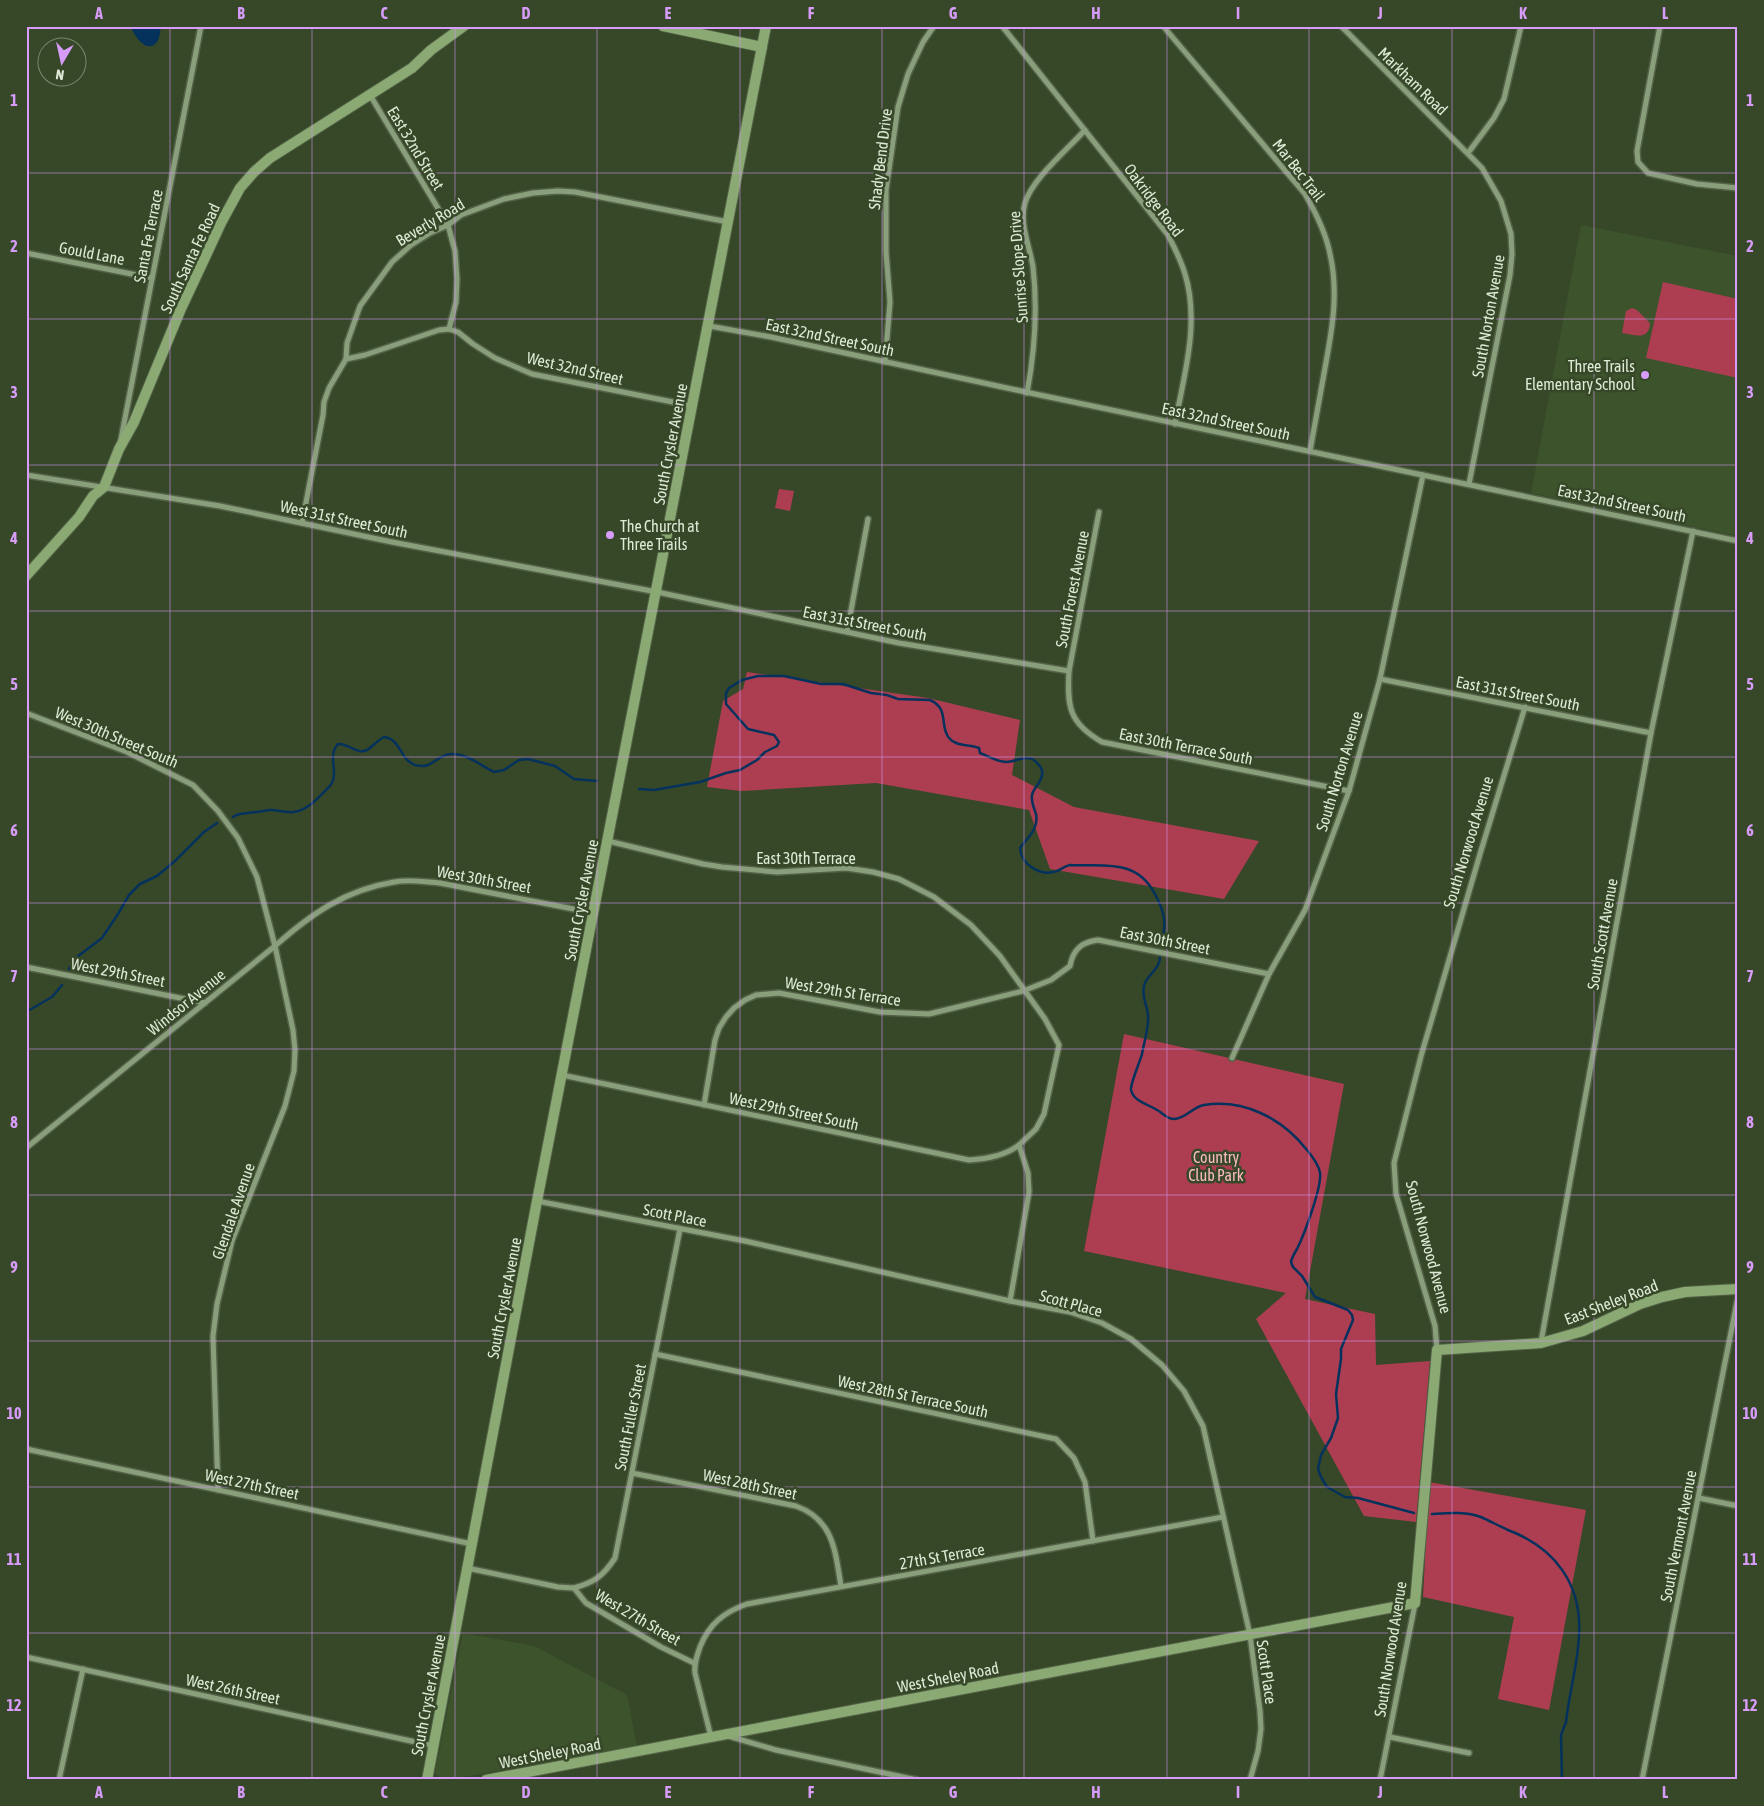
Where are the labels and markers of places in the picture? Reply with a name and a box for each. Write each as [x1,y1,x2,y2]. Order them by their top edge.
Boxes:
place label: Three Trails Elementary School [1525,357,1636,394]
marker: Three Trails Elementary School [1639,369,1651,381]
place label: The Church at Three Trails [620,517,700,553]
marker: The Church at Three Trails [604,529,616,541]

